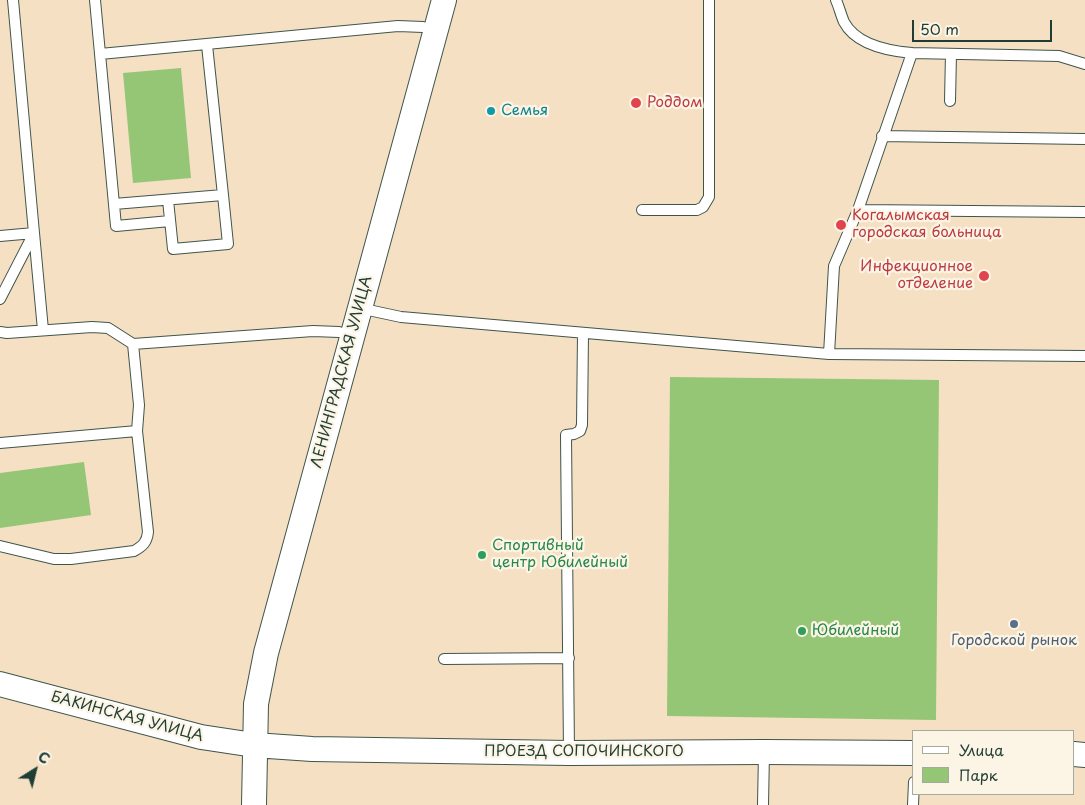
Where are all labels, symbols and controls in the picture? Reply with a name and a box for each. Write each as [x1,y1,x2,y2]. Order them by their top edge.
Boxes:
scale bar [915,10,1055,42]
text: 50 m [920,17,959,40]
place label: Роддом [647,94,702,112]
marker: Роддом [629,96,643,110]
place label: Семья [501,102,548,120]
marker: Семья [485,105,497,117]
place label: Когалымская городская больница [852,207,1001,242]
marker: Когалымская городская больница [834,218,848,232]
place label: Инфекционное отделение [860,258,973,293]
marker: Инфекционное отделение [977,269,991,283]
street label: ЛЕНИНГРАДСКАЯ УЛИЦА [308,274,376,470]
place label: Спортивный центр Юбилейный [492,537,628,572]
marker: Спортивный центр Юбилейный [476,549,488,561]
marker: Городской рынок [1008,618,1020,630]
place label: Юбилейный [812,622,899,640]
marker: Юбилейный [796,625,808,637]
place label: Городской рынок [951,632,1077,650]
street label: БАКИНСКАЯ УЛИЦА [49,688,205,746]
legend [912,730,1075,795]
text: Улица [959,738,1004,761]
street label: ПРОЕЗД СОПОЧИНСКОГО [484,743,684,761]
north arrow [10,745,60,795]
text: С [34,746,55,769]
text: Парк [959,763,998,786]

